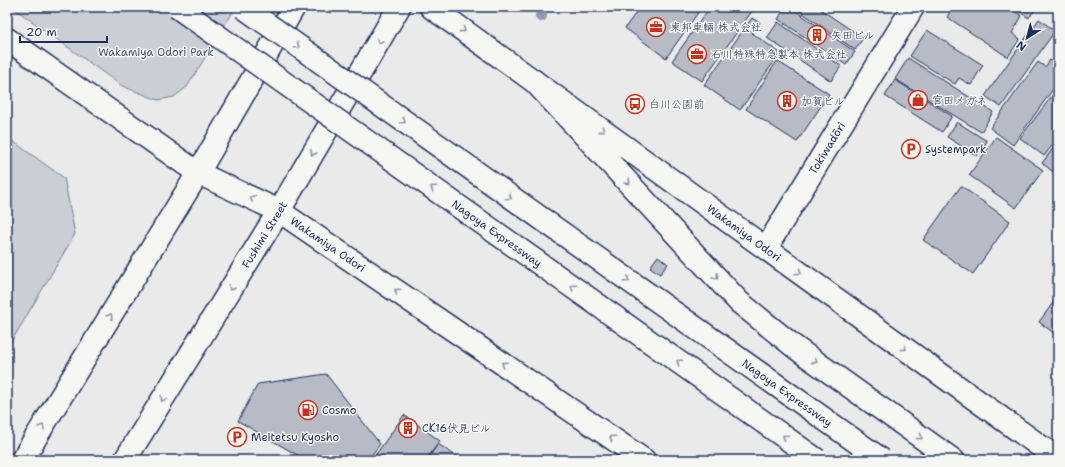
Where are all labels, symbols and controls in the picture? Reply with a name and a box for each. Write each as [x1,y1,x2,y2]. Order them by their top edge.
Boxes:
office icon: 東邦車輛 株式会社 [645,16,667,38]
scale bar [20,18,107,44]
north arrow [1007,18,1047,58]
place label: 東邦車輛 株式会社 [670,20,762,35]
text: 20 m [26,24,57,40]
building icon: 矢田ビル [806,24,828,46]
one-way arrow [458,25,465,32]
place label: 矢田ビル [831,28,875,43]
one-way arrow [376,37,383,44]
text: N [1013,37,1029,54]
one-way arrow [293,41,300,48]
office icon: 石川特殊特急製本 株式会社 [686,43,708,65]
park label: Wakamiya Odori Park [98,45,214,60]
place label: 石川特殊特急製本 株式会社 [711,47,847,62]
shop icon: 宮田メガネ [907,89,929,111]
building icon: 加賀ビル [776,90,798,112]
bus stop icon: 白川公園前 [624,93,646,115]
place label: 宮田メガネ [932,93,987,108]
place label: 加賀ビル [801,94,845,109]
place label: 白川公園前 [649,97,704,112]
one-way arrow [399,116,406,123]
street label: Tokiwadōri [806,119,849,177]
one-way arrow [598,125,605,132]
parking icon: Systempark [900,138,922,160]
place label: Systempark [925,142,986,157]
one-way arrow [310,149,317,156]
one-way arrow [623,177,630,184]
one-way arrow [430,185,437,193]
one-way arrow [505,192,512,199]
one-way arrow [249,195,257,203]
street label: Nagoya Expressway [449,197,545,271]
street label: Fushimi Street [239,199,291,271]
street label: Wakamiya Odori [704,201,784,265]
street label: Wakamiya Odori [287,214,368,276]
one-way arrow [794,267,801,274]
one-way arrow [711,272,719,280]
one-way arrow [622,275,629,282]
one-way arrow [229,284,236,291]
one-way arrow [570,284,577,292]
one-way arrow [394,288,401,296]
one-way arrow [105,313,113,320]
one-way arrow [900,343,907,351]
street label: Nagoya Expressway [739,356,835,430]
one-way arrow [810,356,817,363]
one-way arrow [677,360,684,367]
one-way arrow [501,362,508,369]
one-way arrow [160,395,168,402]
fuel station icon: Cosmo [297,399,319,421]
place label: Cosmo [322,403,357,418]
building icon: CK16伏見ビル [397,417,419,439]
place label: CK16伏見ビル [422,421,491,436]
one-way arrow [38,424,45,431]
parking icon: Meitetsu Kyosho [226,426,248,448]
place label: Meitetsu Kyosho [251,430,340,445]
one-way arrow [916,432,923,439]
one-way arrow [783,435,790,442]
one-way arrow [609,436,616,443]

